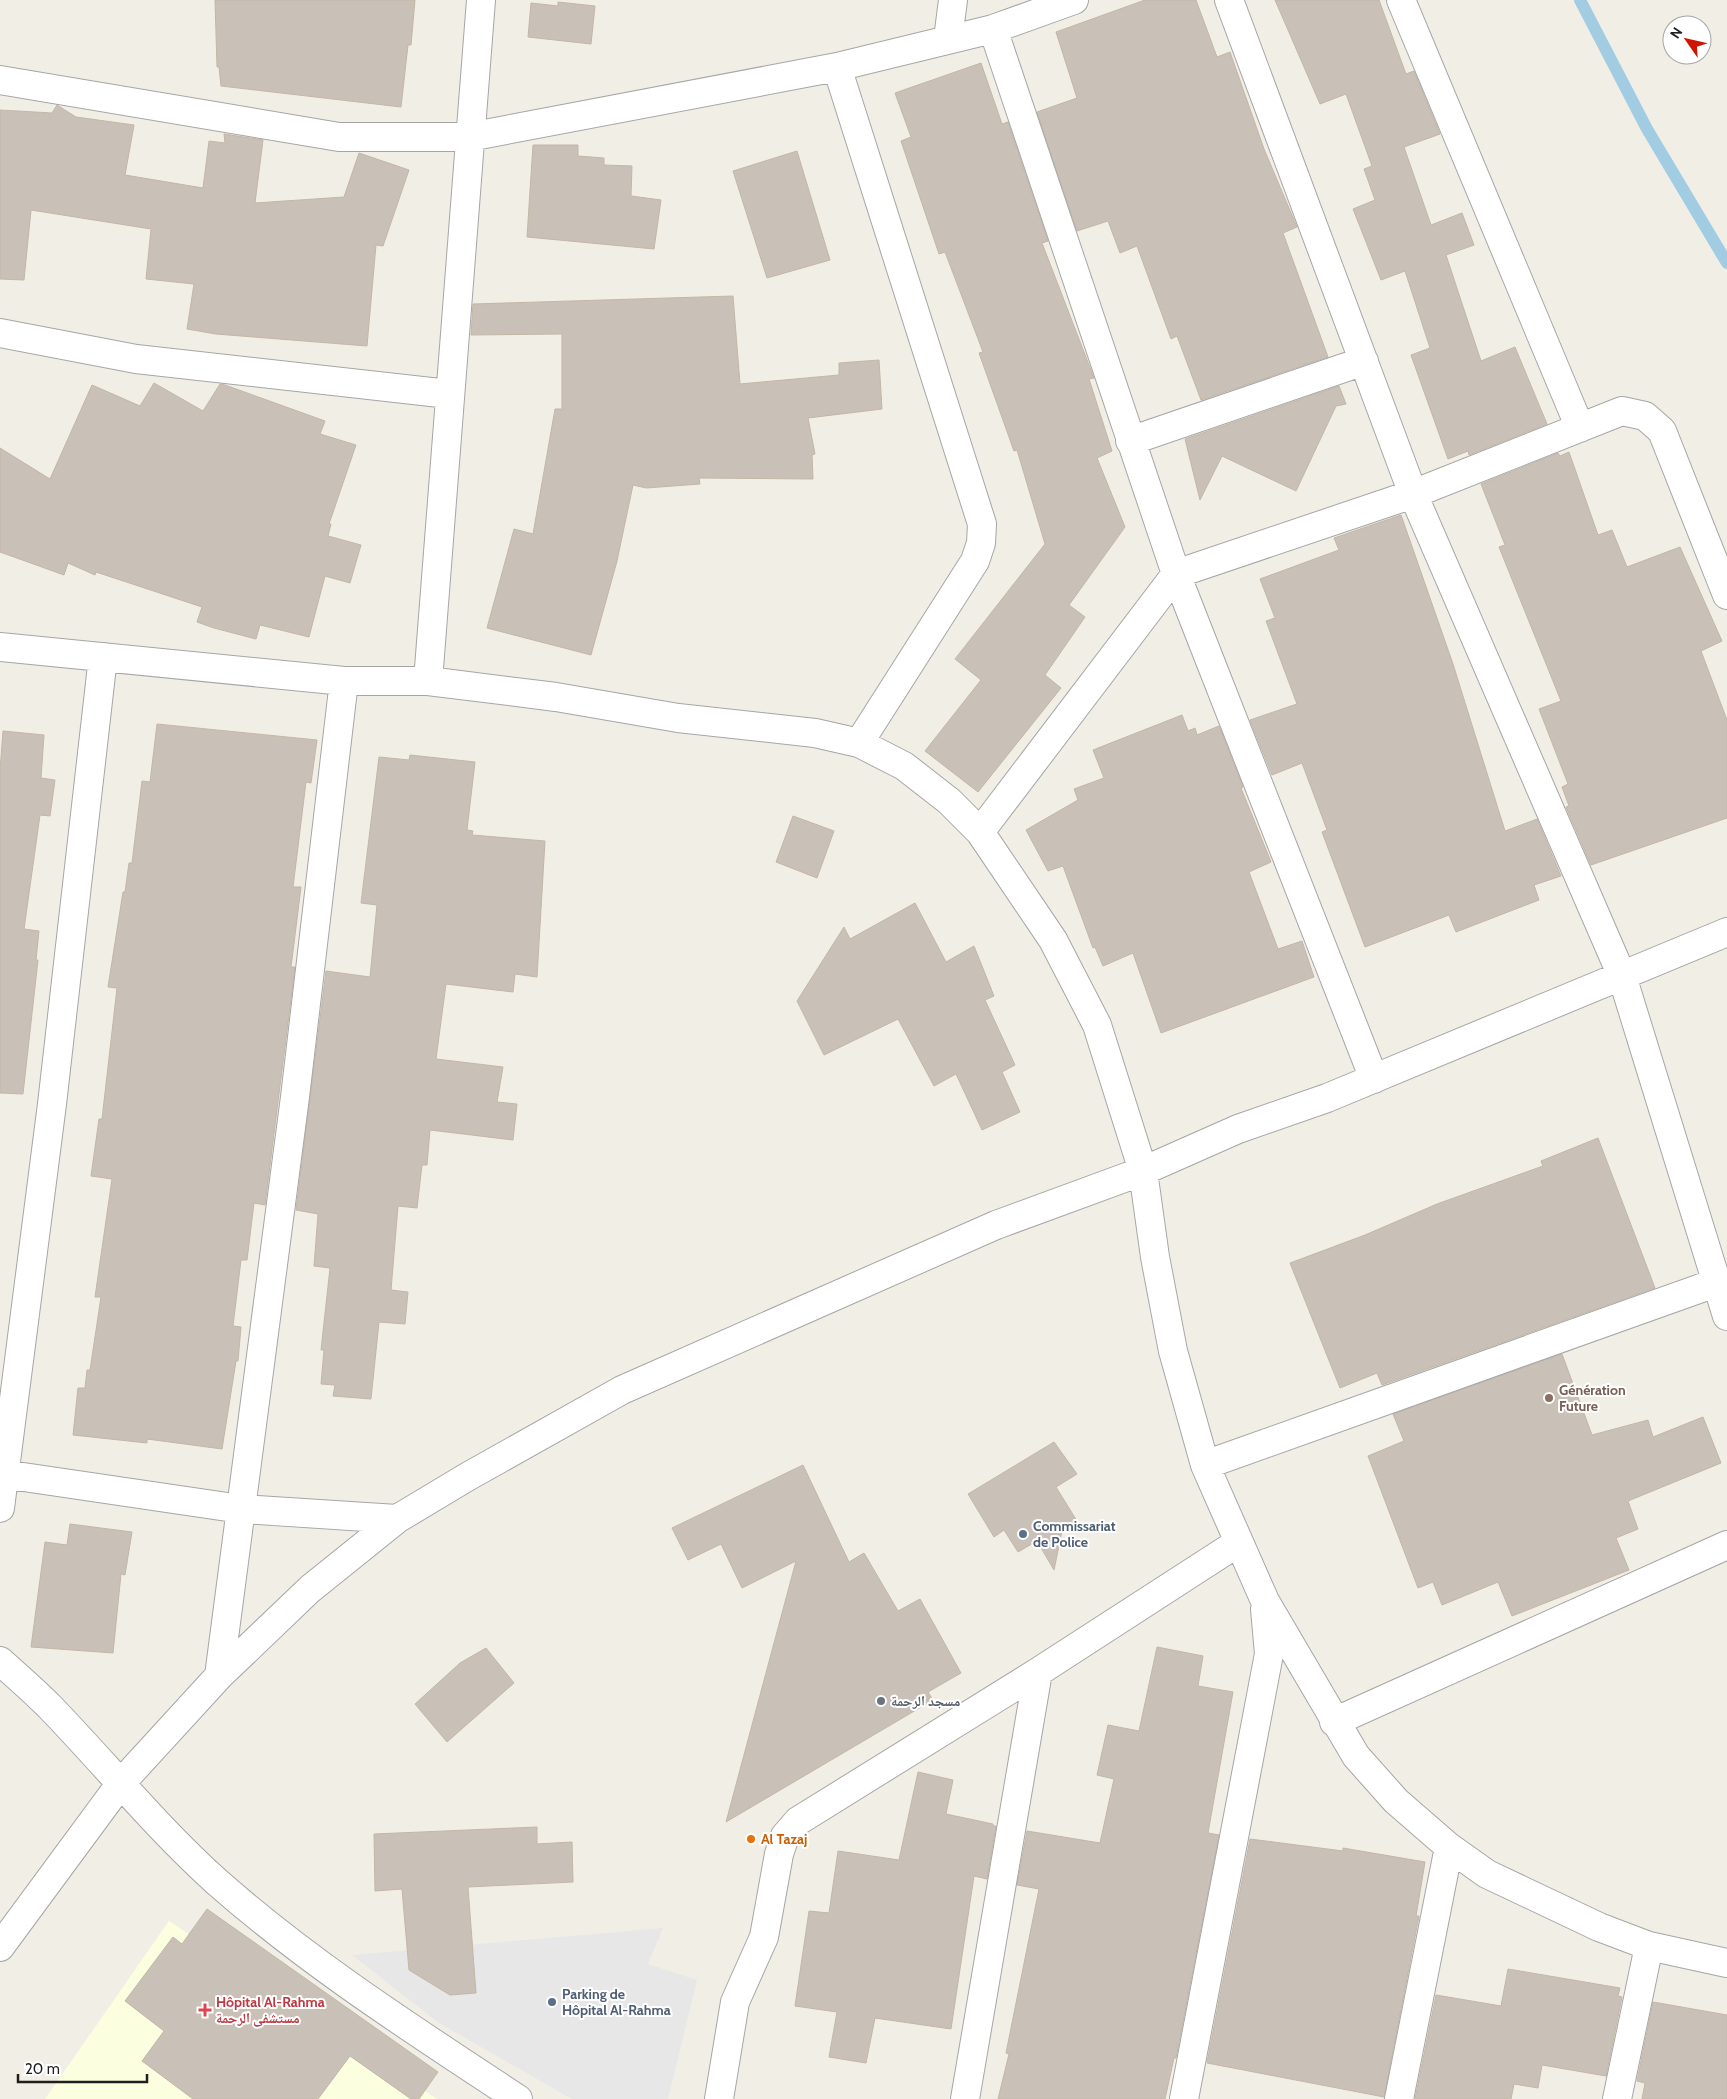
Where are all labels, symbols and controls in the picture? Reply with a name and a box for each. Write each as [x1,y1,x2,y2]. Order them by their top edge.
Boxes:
north arrow [1662,15,1712,65]
text: N [1666,24,1686,42]
place label: Génération Future [1559,1381,1626,1415]
marker: Génération Future [1543,1392,1555,1404]
place label: Commissariat de Police [1033,1517,1116,1551]
marker: Commissariat de Police [1017,1528,1029,1540]
place label: مسجد الرحمة [891,1692,960,1710]
marker: مسجد الرحمة [875,1695,887,1707]
place label: Al Tazaj [761,1830,807,1848]
marker: Al Tazaj [745,1833,757,1845]
place label: Parking de Hôpital Al-Rahma [562,1985,671,2019]
place label: Hôpital Al-Rahma مستشفى الرحمة [216,1993,325,2027]
marker: Parking de Hôpital Al-Rahma [546,1996,558,2008]
marker: Hôpital Al-Rahma مستشفى الرحمة [198,2003,212,2017]
scale bar [18,2052,146,2084]
text: 20 m [25,2060,60,2078]

